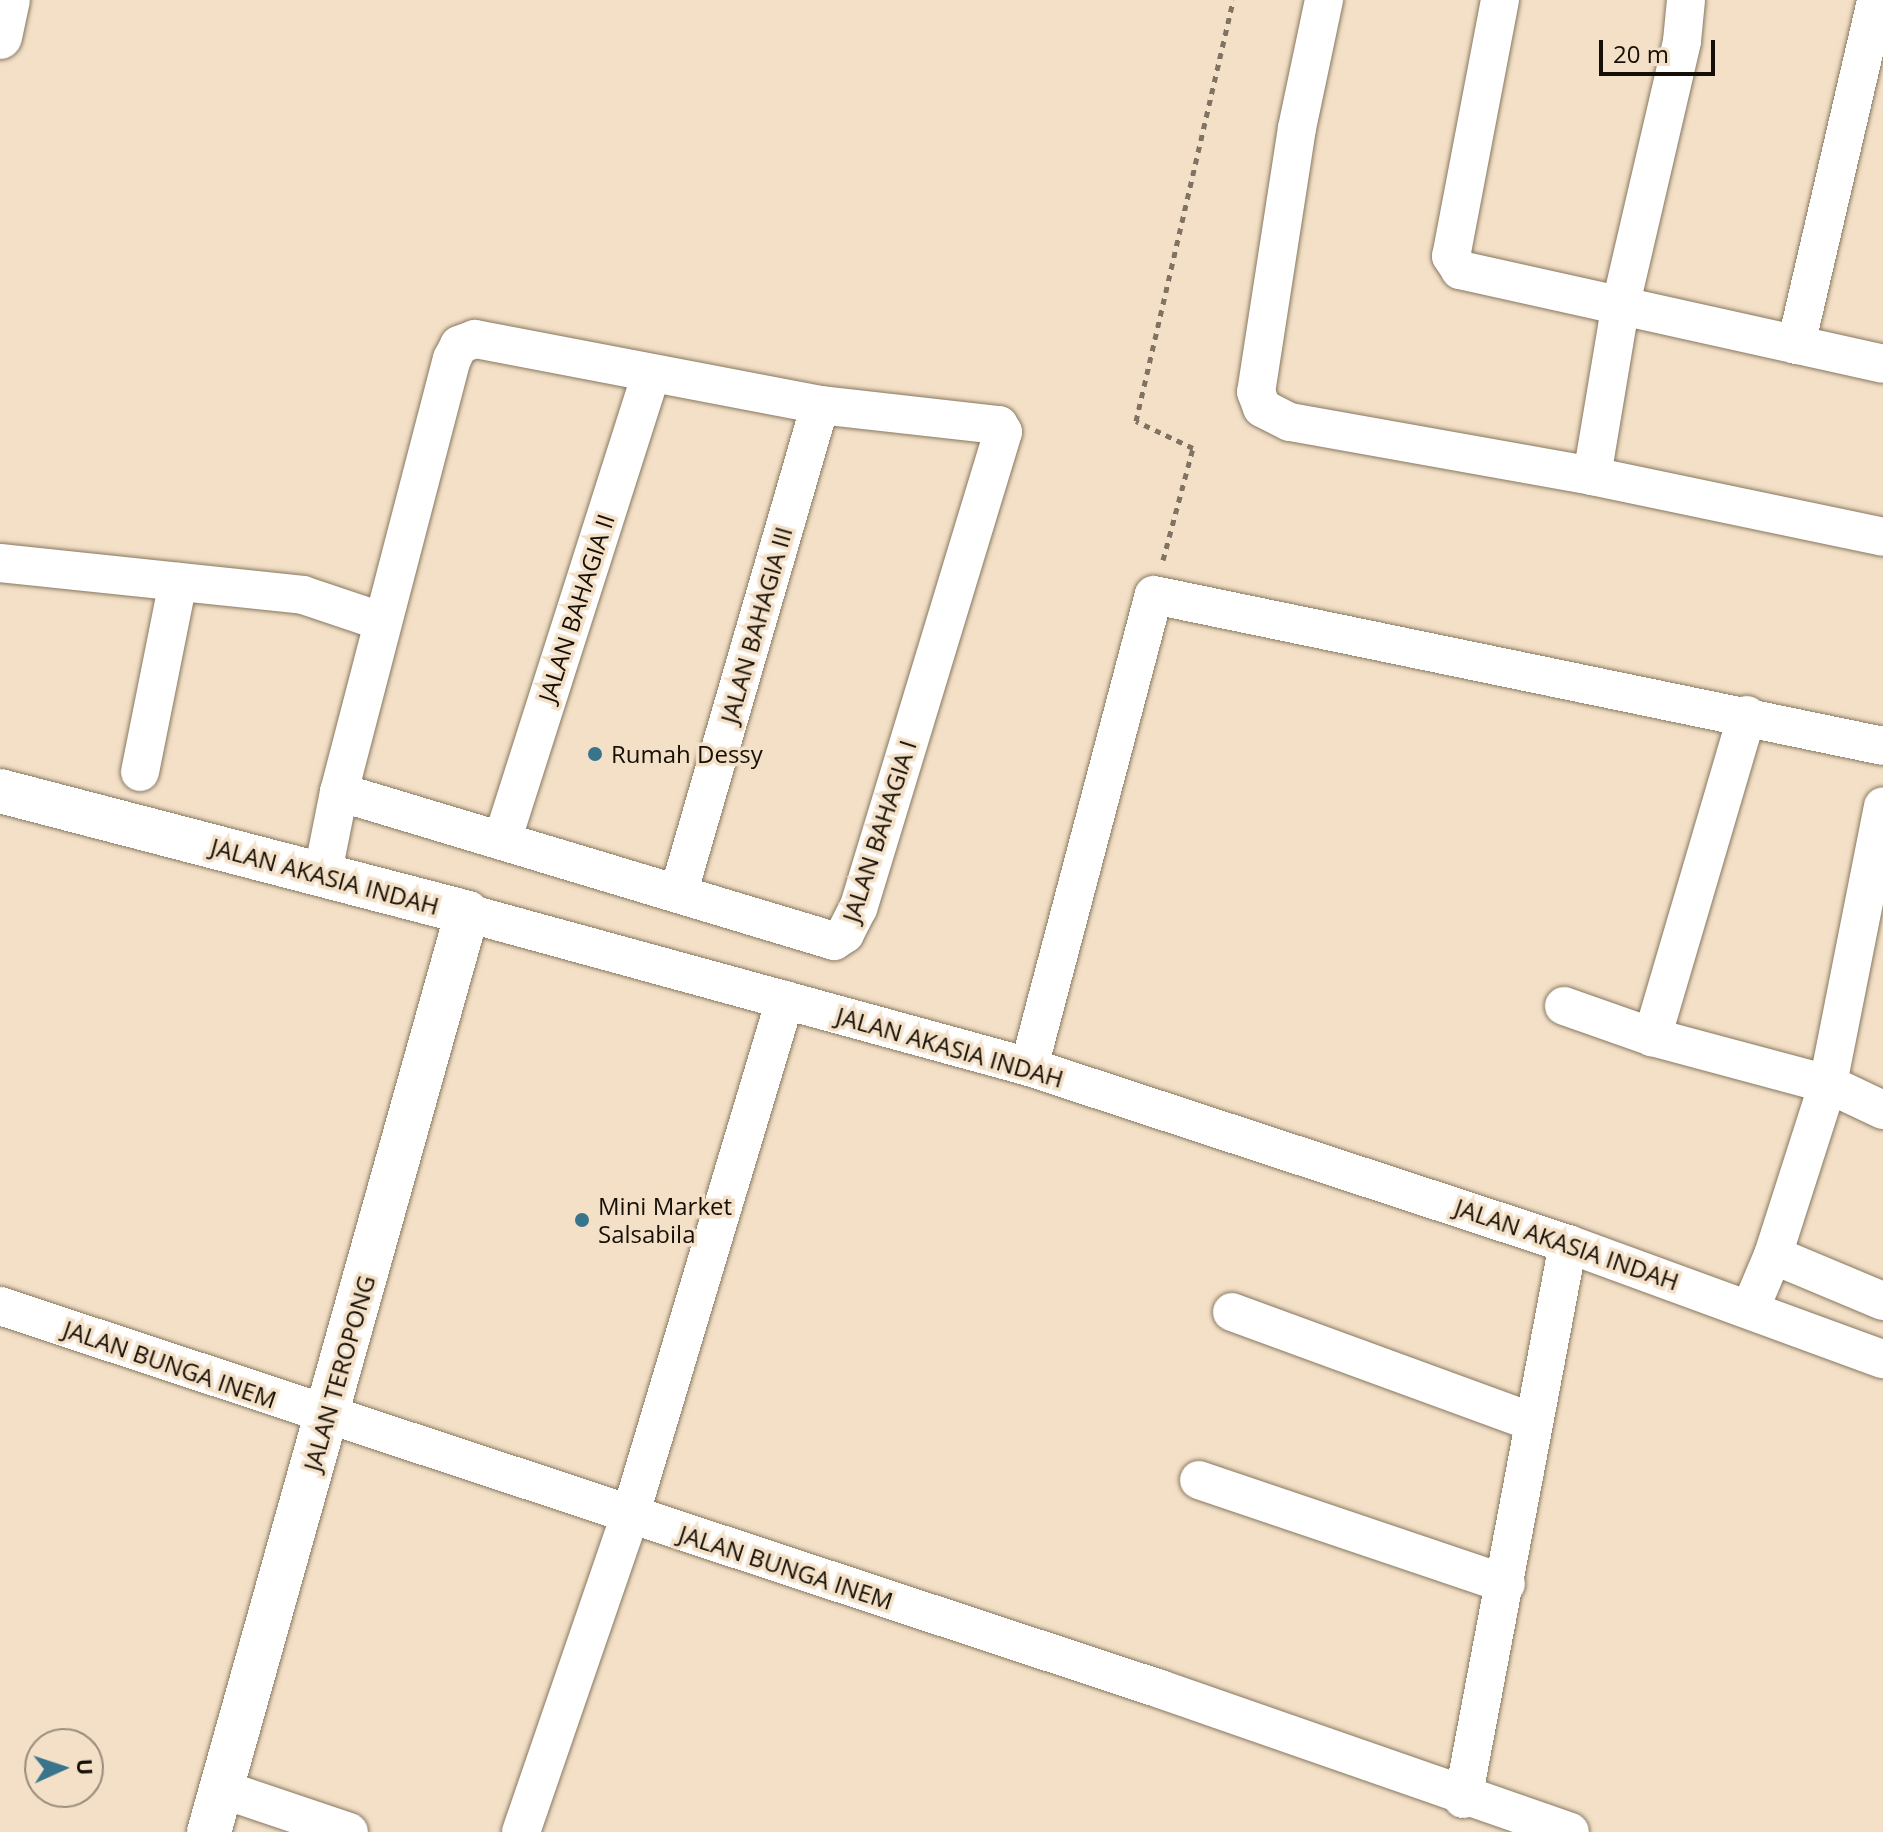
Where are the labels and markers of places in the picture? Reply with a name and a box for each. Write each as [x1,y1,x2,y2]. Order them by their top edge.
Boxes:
place label: Rumah Dessy [611,740,763,768]
marker: Rumah Dessy [586,745,604,763]
place label: Mini Market Salsabila [598,1192,732,1248]
marker: Mini Market Salsabila [573,1211,591,1229]

